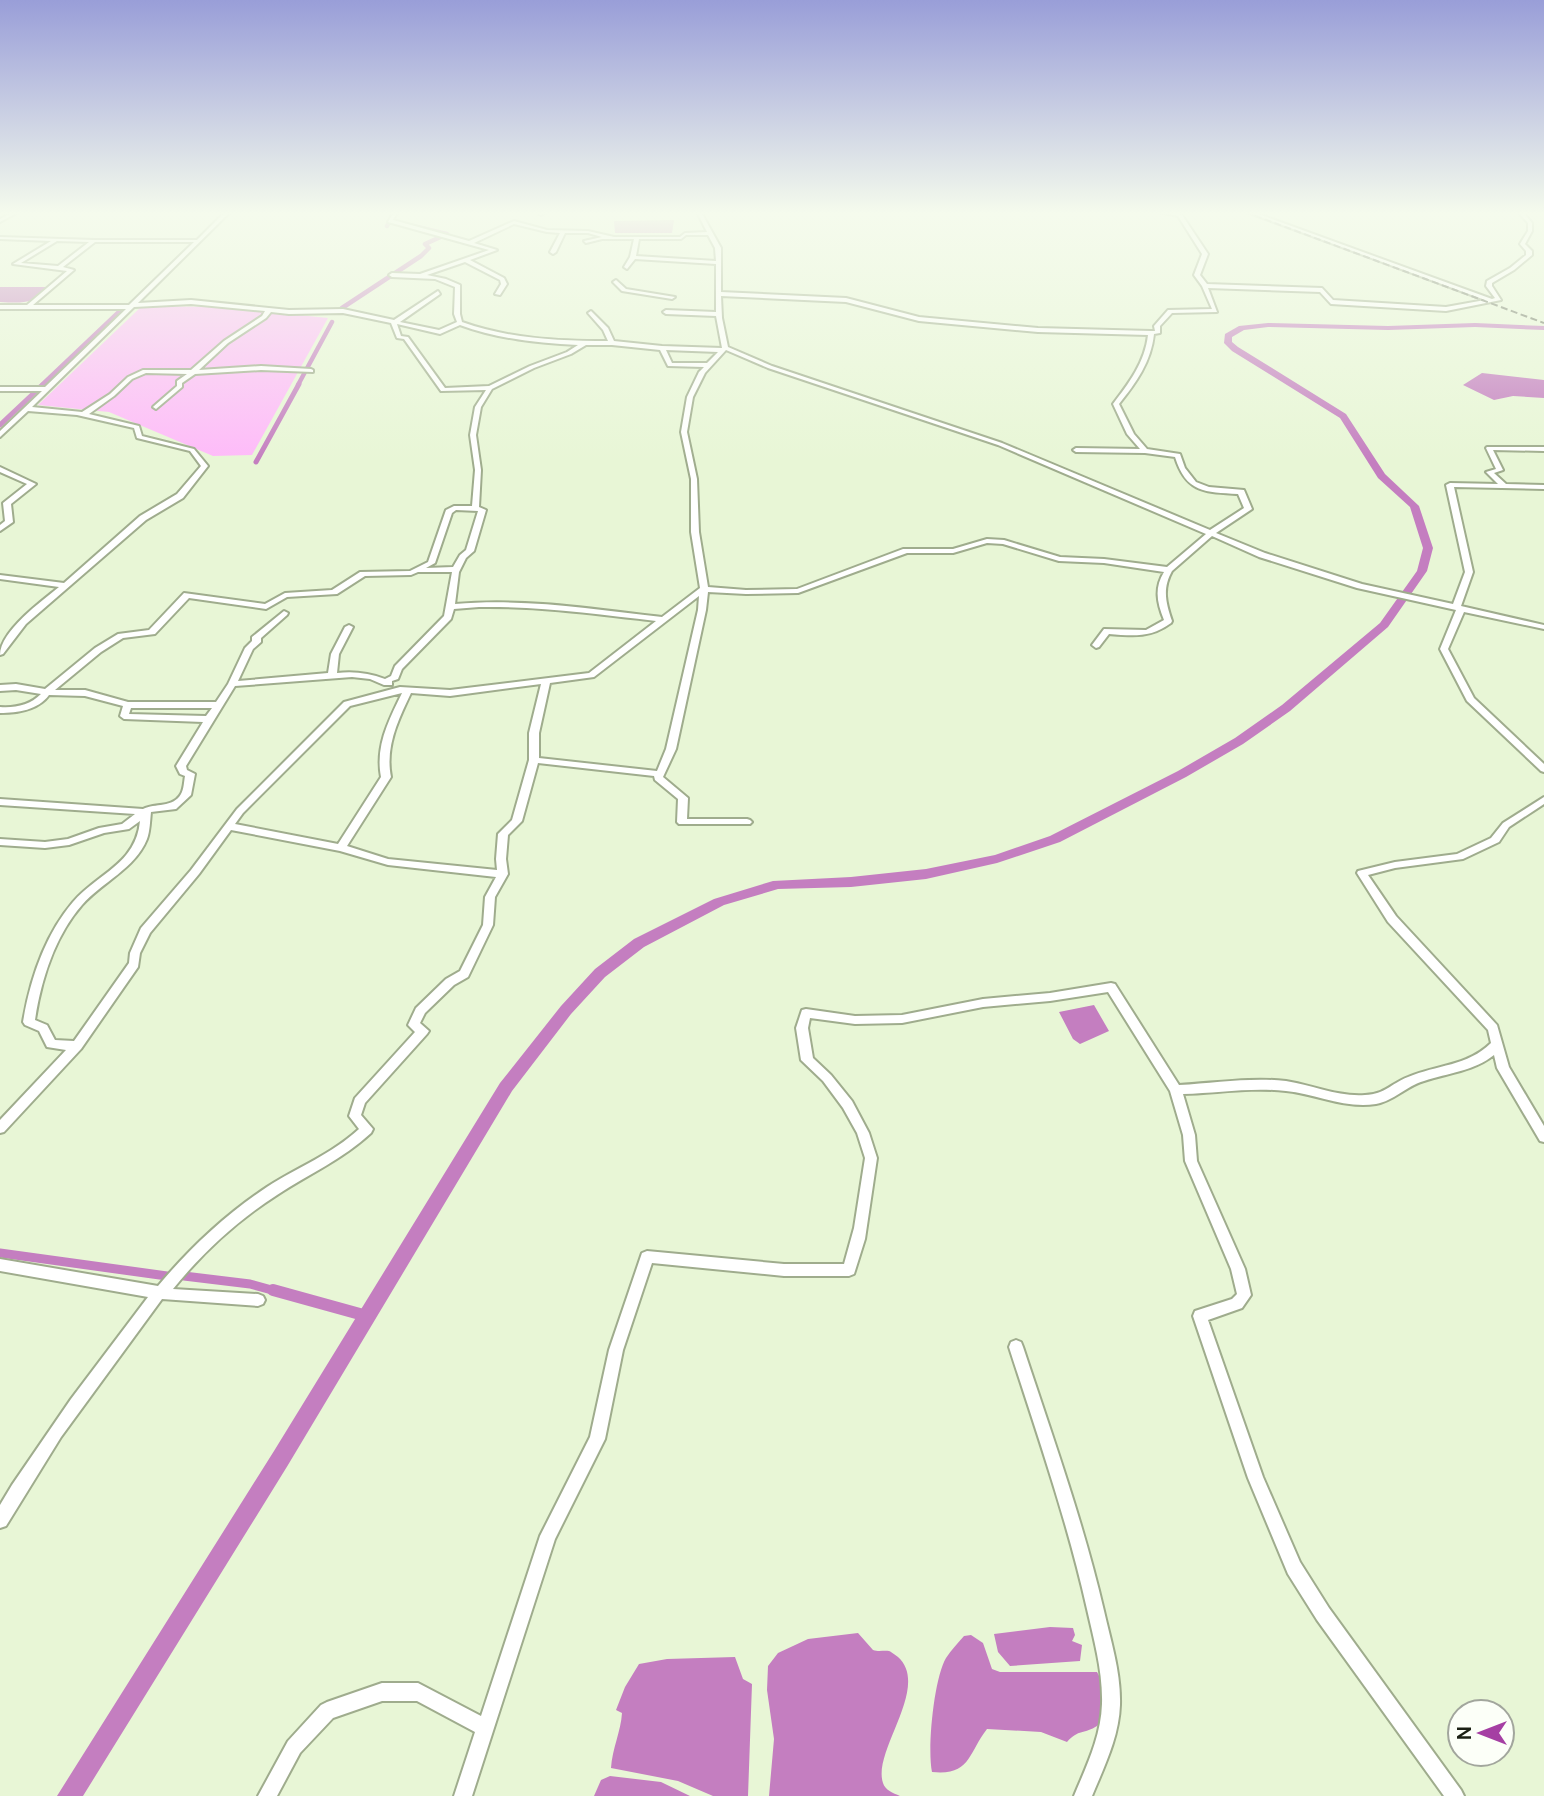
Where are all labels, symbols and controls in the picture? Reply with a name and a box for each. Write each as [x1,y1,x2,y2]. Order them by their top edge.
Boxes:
north arrow [1446,1698,1516,1768]
text: N [1452,1726,1477,1740]

